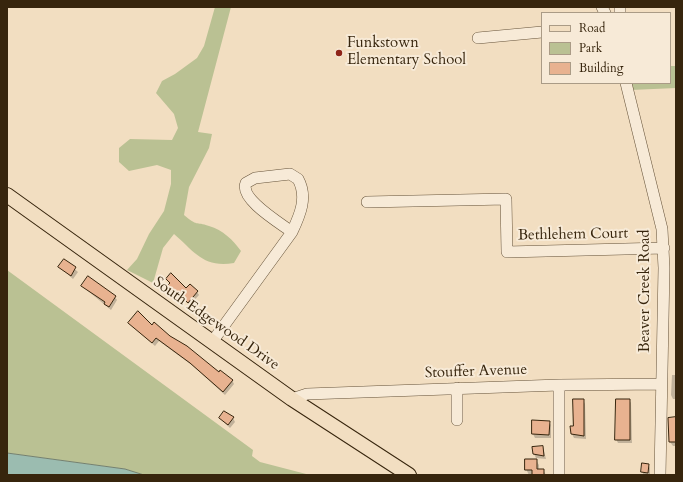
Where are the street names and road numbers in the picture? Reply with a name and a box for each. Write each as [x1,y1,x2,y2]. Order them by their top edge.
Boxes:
street label: Bethlehem Court [518,225,628,245]
street label: Beaver Creek Road [637,230,655,352]
street label: South Edgewood Drive [149,274,283,374]
street label: Stouffer Avenue [424,361,528,383]

